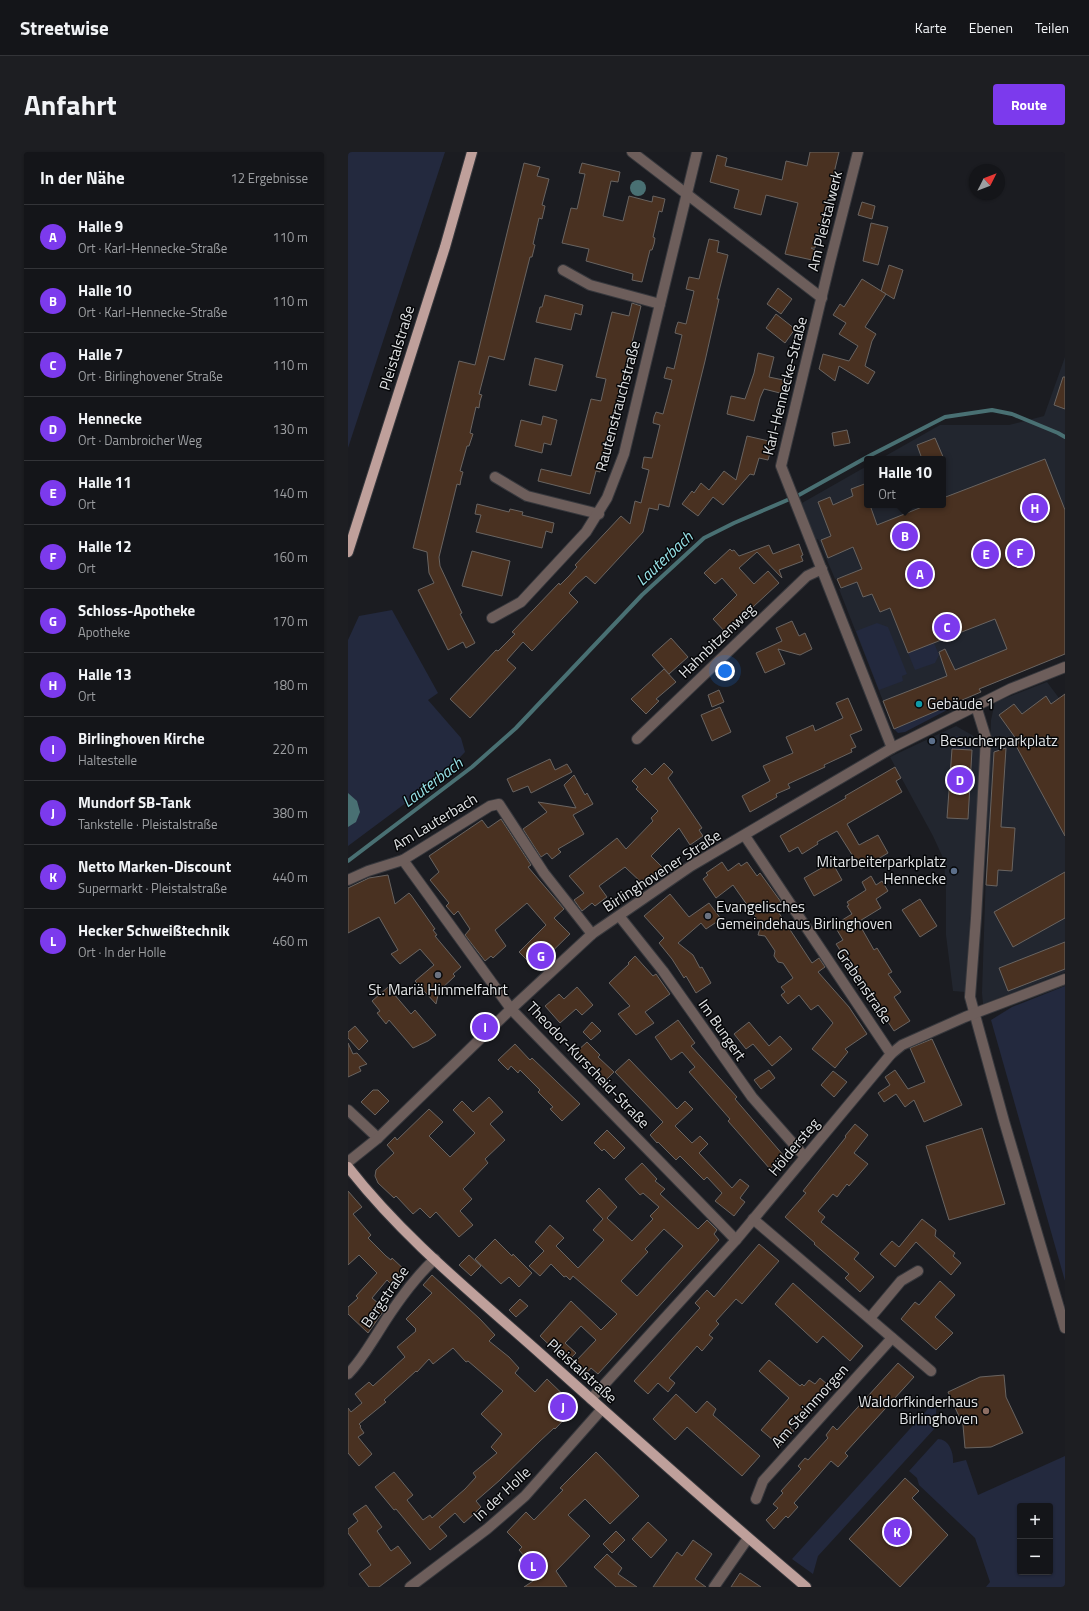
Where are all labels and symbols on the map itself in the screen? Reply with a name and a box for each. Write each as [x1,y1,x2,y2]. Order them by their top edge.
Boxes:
north arrow [969,164,1005,200]
street label: Am Pleistalwerk [801,168,848,273]
street label: Pleistalstraße [373,303,420,393]
street label: Karl-Hennecke-Straße [756,314,813,458]
street label: Rautenstrauchstraße [589,338,646,474]
pin: H [1022,493,1048,523]
pin: B [892,521,918,551]
water label: Lauterbach [630,524,699,591]
pin: F [1007,538,1033,568]
pin: E [973,539,999,569]
pin: A [907,559,933,589]
street label: Hahnbitzenweg [673,598,761,683]
pin: C [934,612,960,642]
your location [715,661,735,681]
place label: Gebäude 1 [927,692,994,715]
marker: Gebäude 1 [914,699,924,709]
place label: Besucherparkplatz [940,729,1058,752]
marker: Besucherparkplatz [927,736,937,746]
water label: Lauterbach [397,751,468,813]
pin: D [947,765,973,795]
street label: Am Lauterbach [388,787,482,856]
street label: Birlinghovener Straße [598,824,725,918]
place label: Mitarbeiterparkplatz Hennecke [817,850,946,890]
marker: Mitarbeiterparkplatz Hennecke [949,866,959,876]
place label: Evangelisches Gemeindehaus Birlinghoven [716,895,892,935]
marker: Evangelisches Gemeindehaus Birlinghoven [703,911,713,921]
pin: G [528,941,554,971]
street label: Grabenstraße [831,943,898,1028]
marker: St. Mariä Himmelfahrt [433,970,443,980]
place label: St. Mariä Himmelfahrt [368,978,509,1001]
street label: Im Bungert [693,994,752,1066]
street label: Theodor-Kurscheid-Straße [522,996,655,1133]
pin: I [472,1012,498,1042]
street label: Höldersteg [762,1112,825,1181]
street label: Bergstraße [355,1261,414,1332]
street label: Pleistalstraße [542,1333,623,1408]
street label: Am Steinmorgen [766,1359,854,1453]
place label: Waldorfkinderhaus Birlinghoven [858,1390,978,1430]
pin: J [550,1392,576,1422]
marker: Waldorfkinderhaus Birlinghoven [981,1406,991,1416]
street label: In der Holle [468,1461,536,1526]
pin: K [884,1517,910,1547]
pin: L [520,1551,546,1581]

